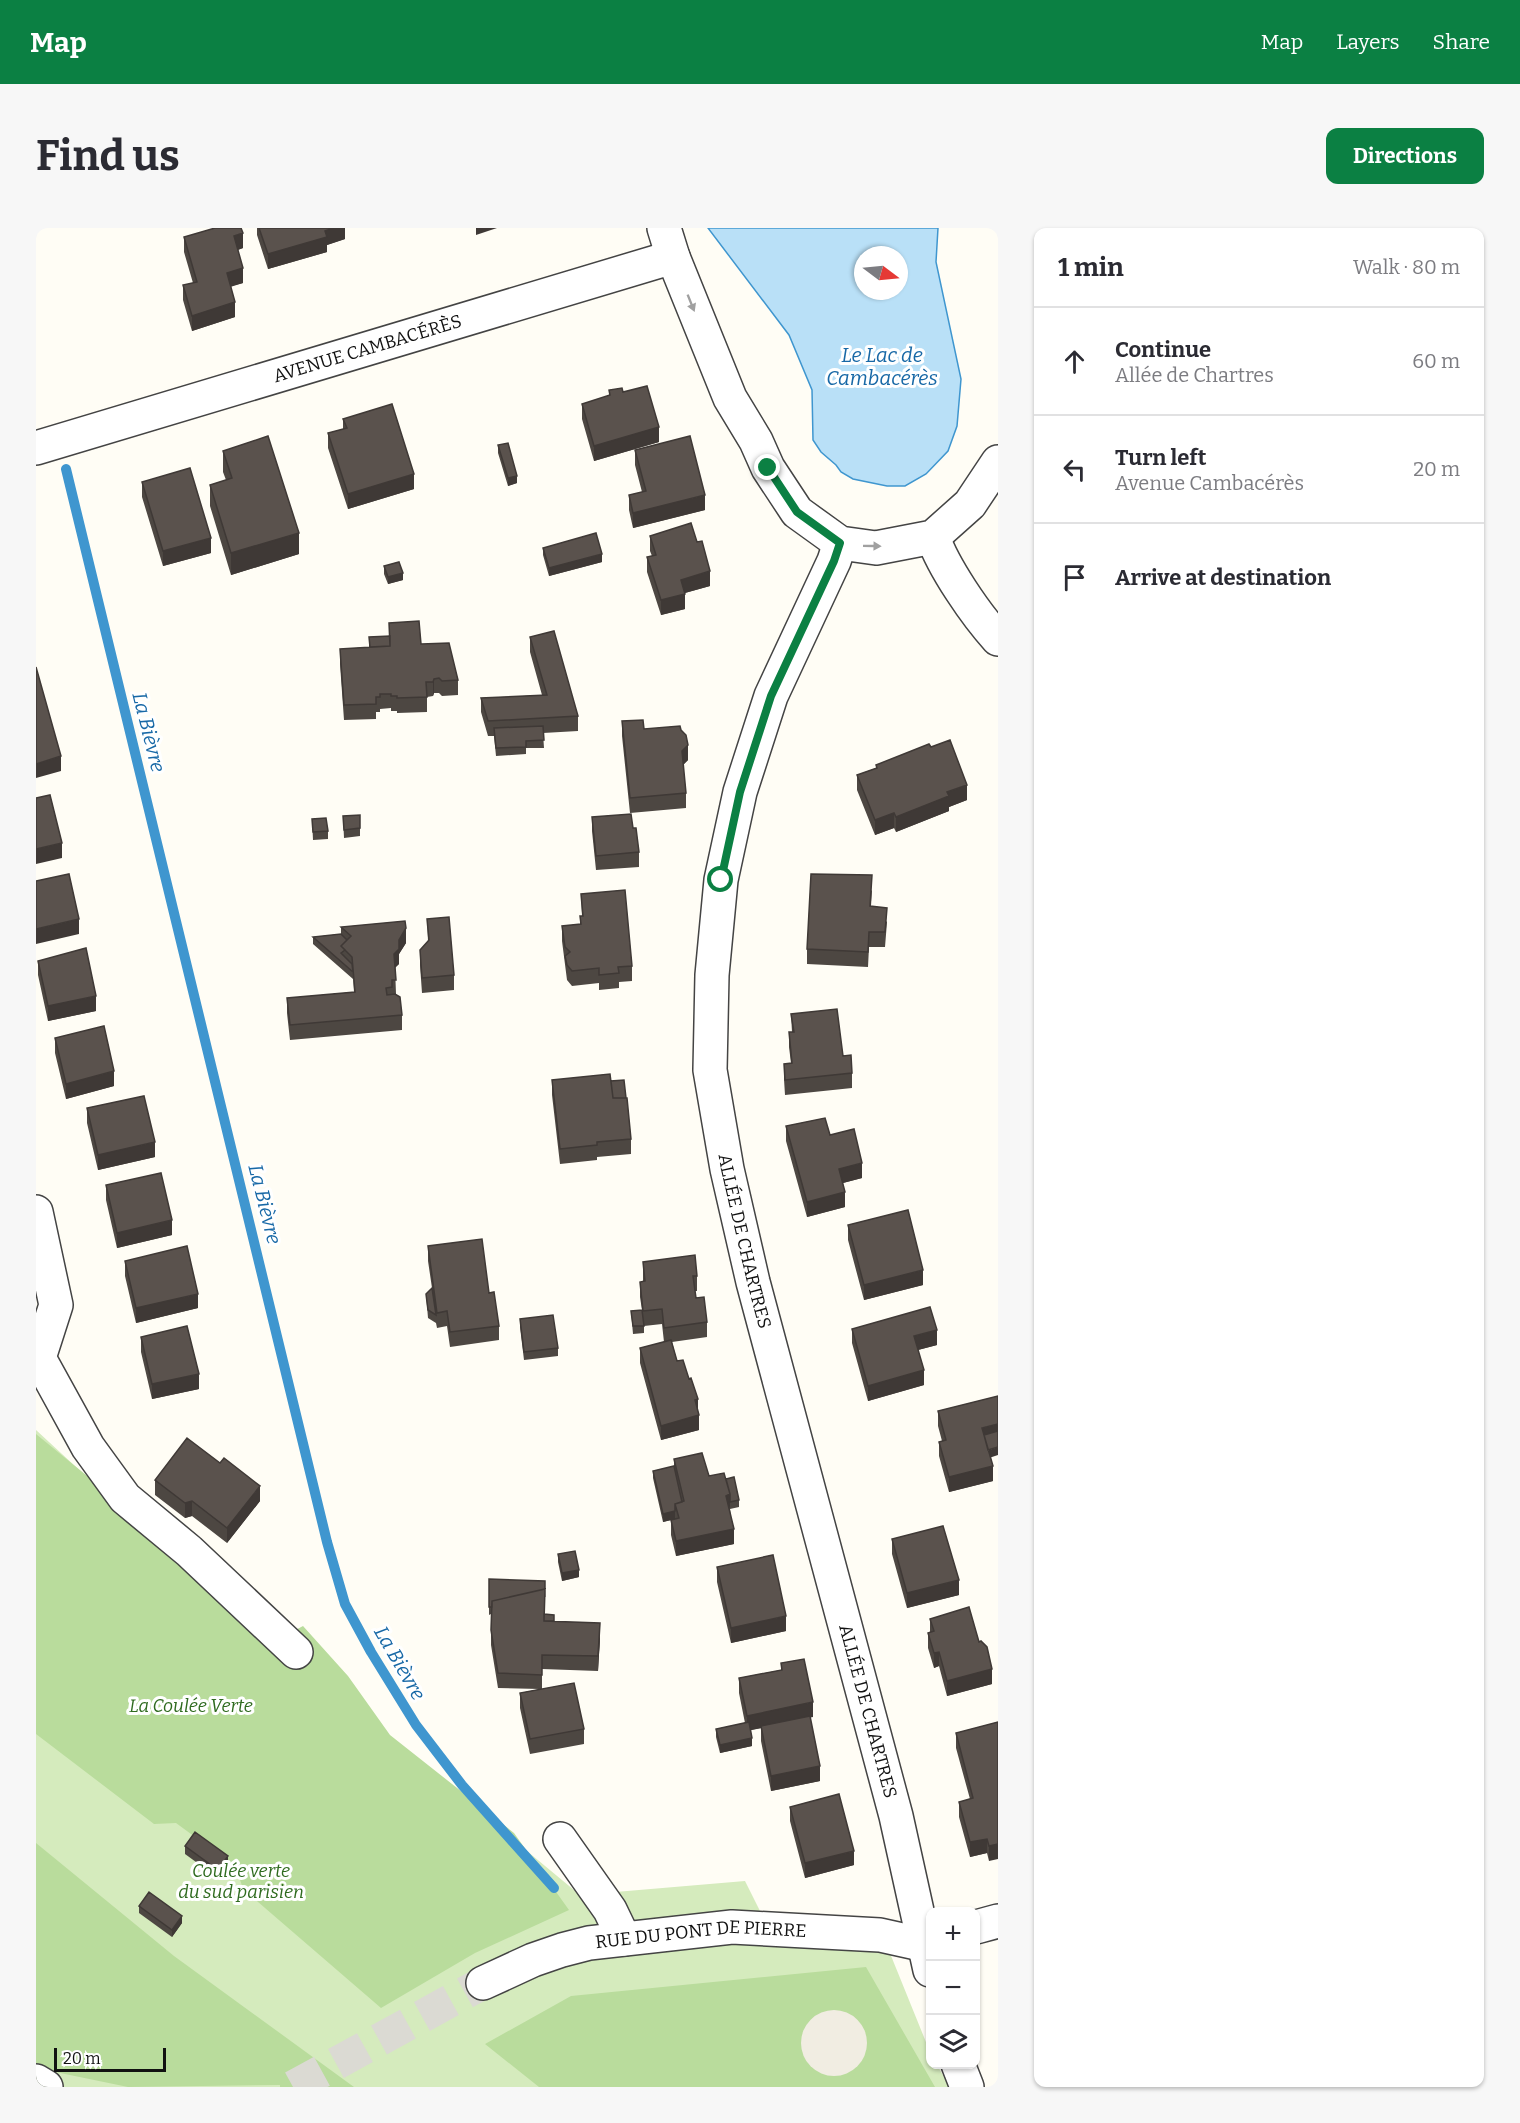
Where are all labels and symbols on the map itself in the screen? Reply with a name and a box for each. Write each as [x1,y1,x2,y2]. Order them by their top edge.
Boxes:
north arrow [854,246,908,300]
one-way arrow [686,294,696,312]
street label: AVENUE CAMBACÉRÈS [271,310,464,387]
water label: Le Lac de Cambacérès [826,343,938,390]
route end [754,454,780,480]
one-way arrow [863,541,882,551]
water label: La Bièvre [127,690,171,774]
route start [707,866,733,892]
street label: ALLÉE DE CHARTRES [714,1152,776,1331]
water label: La Bièvre [243,1162,287,1246]
water label: La Bièvre [369,1622,431,1704]
street label: ALLÉE DE CHARTRES [834,1622,902,1800]
park label: La Coulée Verte [129,1695,253,1717]
park label: Coulée verte du sud parisien [178,1860,304,1903]
street label: RUE DU PONT DE PIERRE [594,1916,807,1953]
scale bar [54,2045,166,2072]

